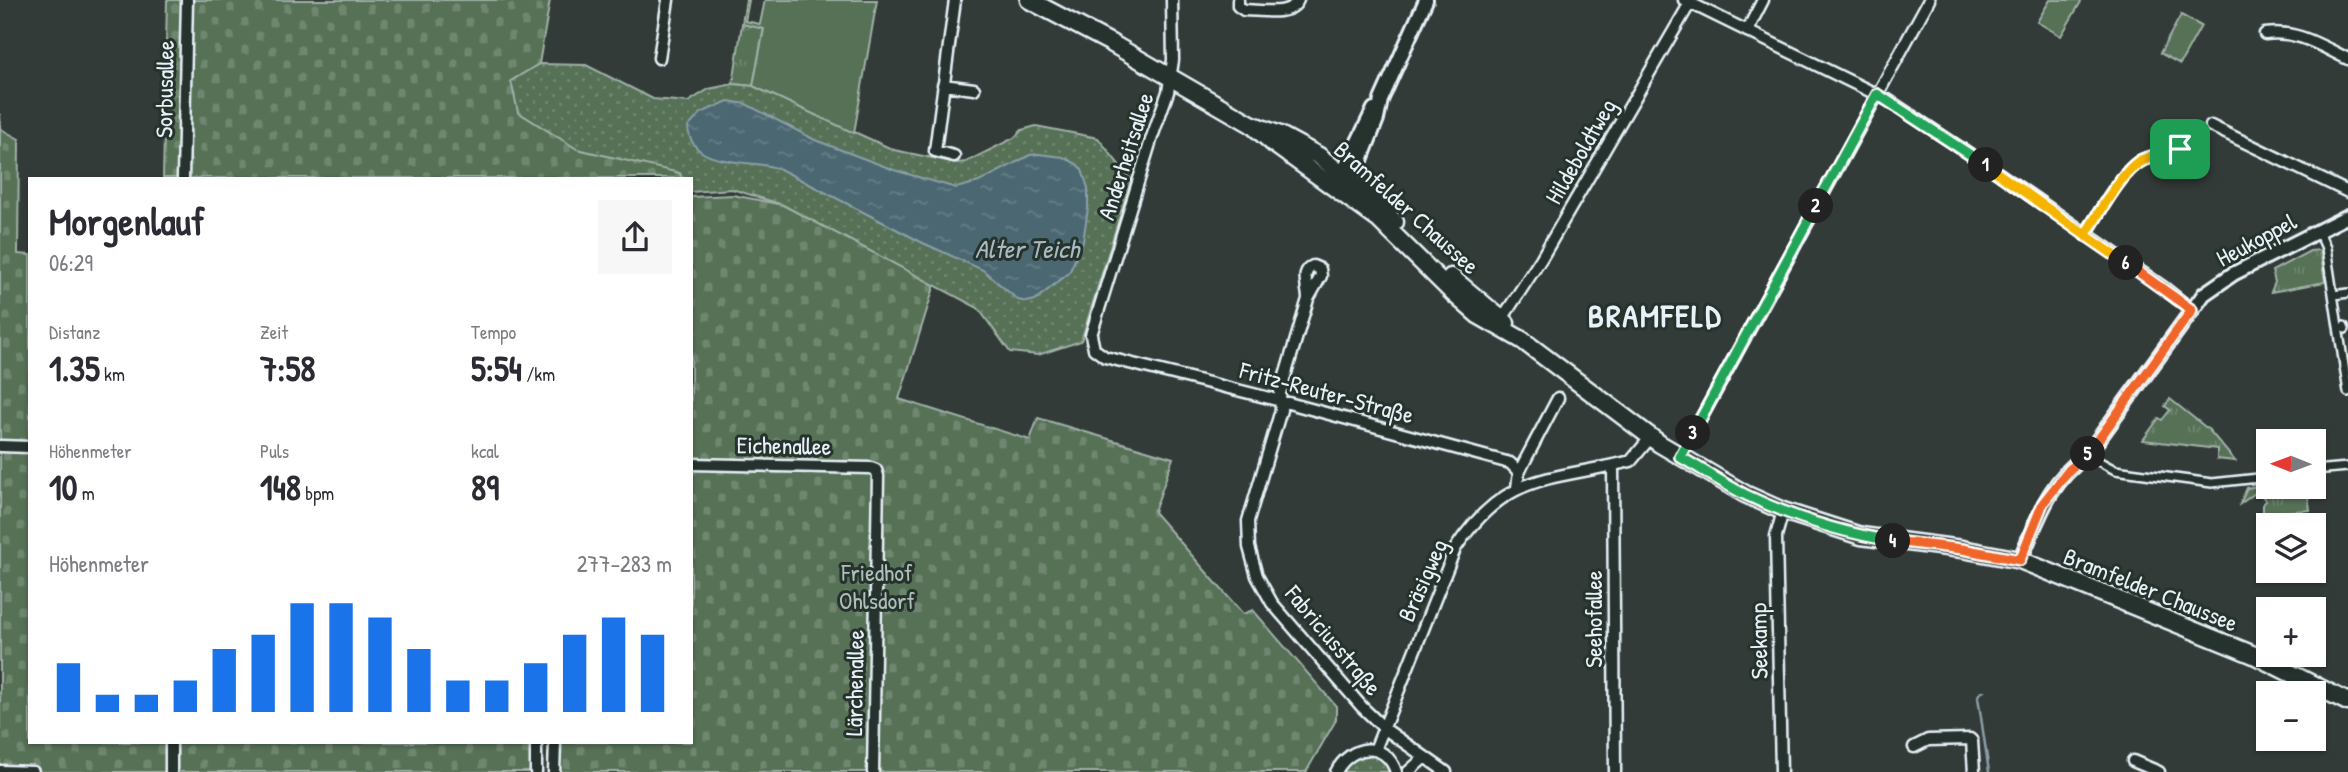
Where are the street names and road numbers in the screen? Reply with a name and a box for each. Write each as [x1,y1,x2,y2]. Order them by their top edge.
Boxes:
street label: Sorbusallee [147,40,181,138]
street label: Anderheitsallee [1089,88,1161,224]
street label: Hildeboldtweg [1537,92,1623,210]
street label: Bramfelder Chaussee [1327,133,1487,281]
street label: Heukoppel [2210,204,2302,273]
street label: Fritz-Reuter-Straße [1236,353,1418,431]
street label: Eichenallee [736,428,832,462]
street label: Bräsigweg [1390,534,1454,626]
street label: Bramfelder Chaussee [2059,539,2243,639]
street label: Seehofallee [1577,570,1609,668]
street label: Fabriciusstraße [1278,577,1390,702]
street label: Seekamp [1741,603,1775,679]
street label: Lärchenallee [837,629,871,736]

